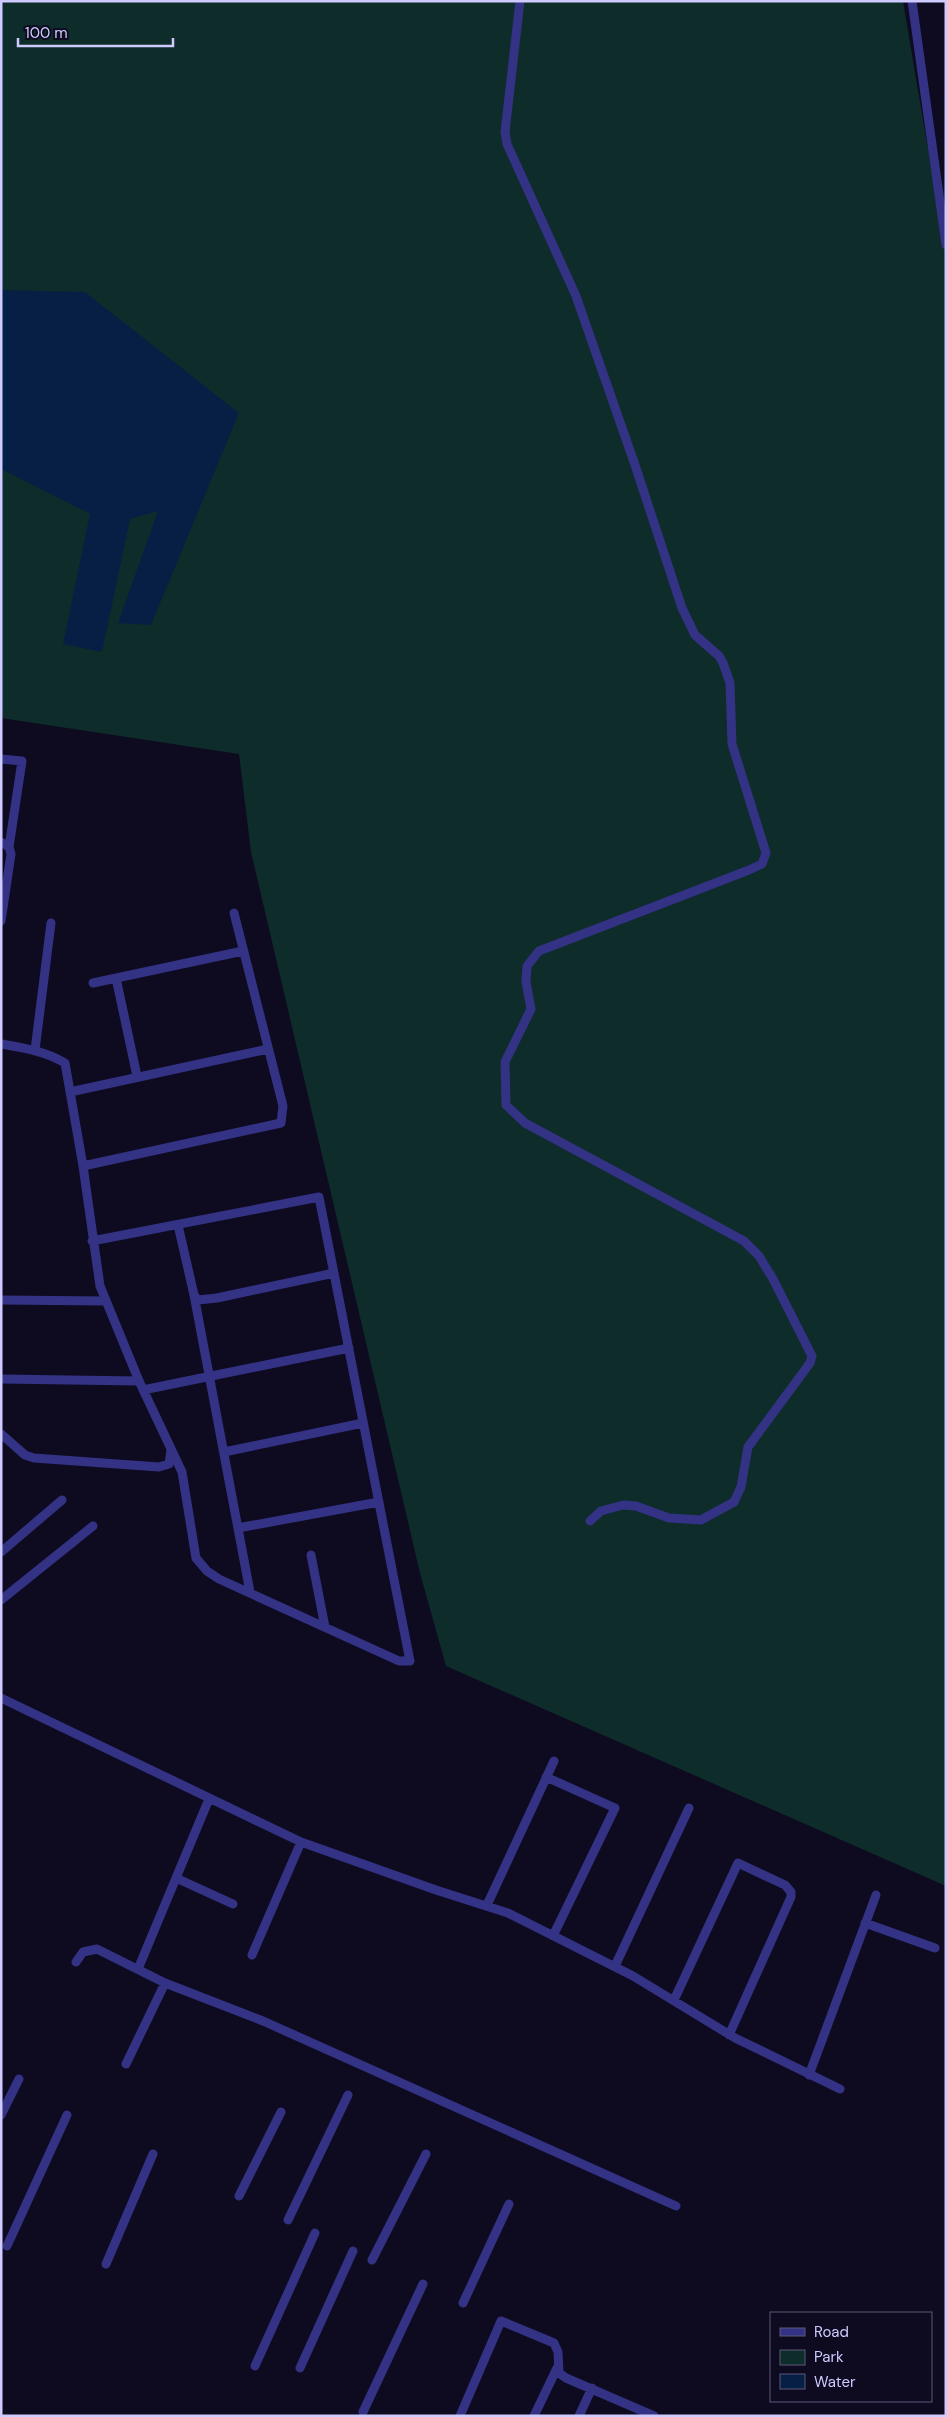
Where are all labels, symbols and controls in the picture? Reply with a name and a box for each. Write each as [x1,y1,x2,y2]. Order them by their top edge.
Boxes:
scale bar [18,15,172,47]
text: 100 m [25,23,68,43]
legend [770,2312,932,2402]
text: Road [814,2322,849,2342]
text: Park [814,2347,844,2367]
text: Water [814,2372,856,2392]

